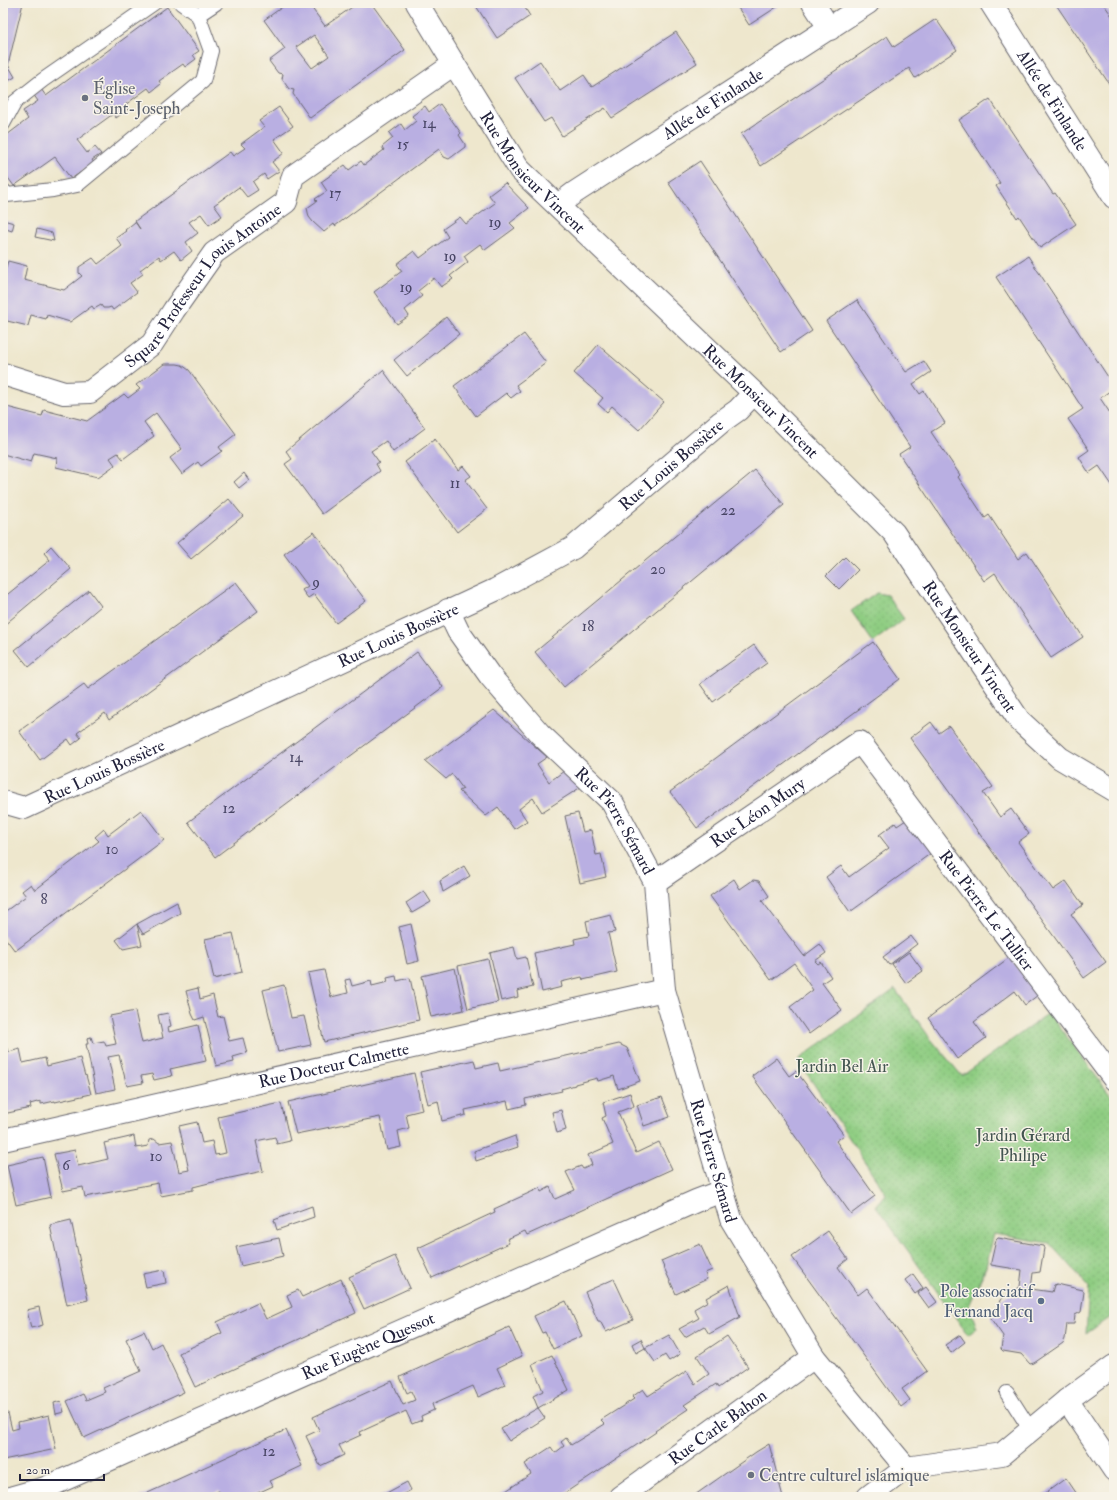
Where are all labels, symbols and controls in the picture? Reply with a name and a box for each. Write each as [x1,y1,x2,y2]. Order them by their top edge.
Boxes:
street label: Allée de Finlande [1012,45,1092,155]
street label: Allée de Finlande [657,63,767,144]
place label: Église Saint-Joseph [93,77,181,120]
marker: Église Saint-Joseph [80,93,90,103]
street label: Rue Monsieur Vincent [476,107,590,238]
house number: 14 [422,114,437,133]
house number: 15 [397,135,409,154]
house number: 17 [329,184,341,203]
street label: Square Professeur Louis Antoine [120,198,285,372]
house number: 19 [489,213,501,232]
house number: 19 [444,247,456,266]
house number: 19 [400,278,412,297]
street label: Rue Monsieur Vincent [699,340,824,463]
street label: Rue Louis Bossière [614,414,728,515]
house number: 11 [450,474,460,493]
house number: 22 [720,501,736,520]
house number: 20 [650,560,666,579]
house number: 9 [311,573,320,592]
street label: Rue Monsieur Vincent [918,577,1022,717]
street label: Rue Louis Bossière [334,598,462,672]
house number: 18 [582,617,594,636]
street label: Rue Louis Bossière [40,734,168,808]
house number: 14 [289,748,304,767]
street label: Rue Pierre Sémard [571,762,660,879]
street label: Rue Léon Mury [706,772,810,852]
house number: 12 [223,799,236,818]
house number: 10 [106,840,118,859]
street label: Rue Pierre Le Tullier [935,846,1039,975]
house number: 8 [40,890,48,909]
street label: Rue Docteur Calmette [256,1038,411,1092]
park label: Jardin Bel Air [795,1056,889,1078]
street label: Rue Pierre Sémard [686,1096,742,1225]
park label: Jardin Gérard Philipe [975,1125,1071,1167]
house number: 10 [150,1147,162,1166]
house number: 6 [62,1156,71,1175]
place label: Pole associatif Fernand Jacq [940,1281,1035,1323]
marker: Pole associatif Fernand Jacq [1036,1296,1046,1306]
street label: Rue Eugène Quessot [298,1307,438,1384]
street label: Rue Carle Bahon [664,1384,771,1469]
house number: 12 [263,1442,276,1461]
scale bar [20,1456,104,1482]
text: 20 m [26,1463,51,1478]
place label: Centre culturel islamique [759,1465,929,1486]
marker: Centre culturel islamique [746,1470,756,1480]

